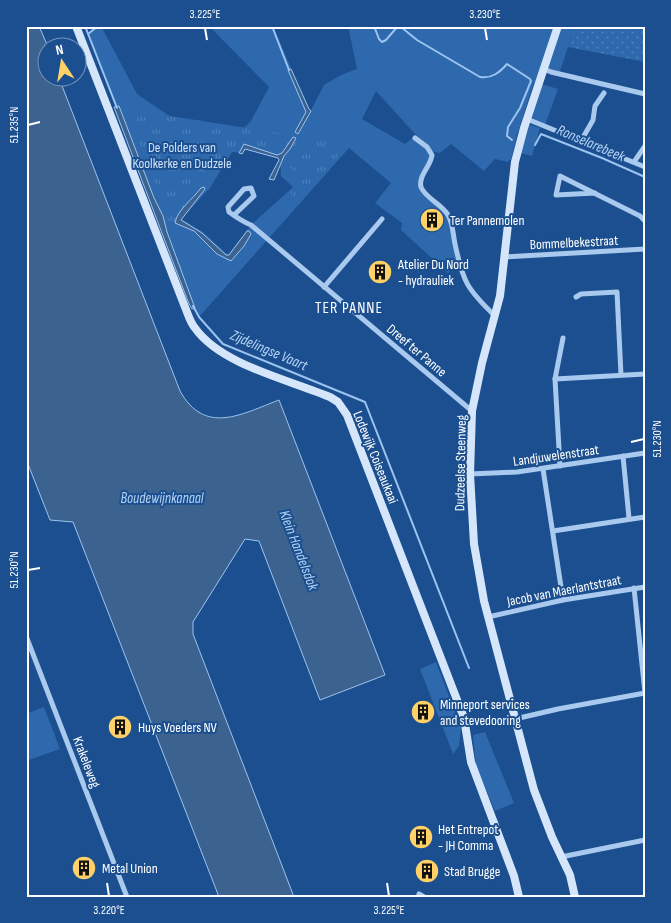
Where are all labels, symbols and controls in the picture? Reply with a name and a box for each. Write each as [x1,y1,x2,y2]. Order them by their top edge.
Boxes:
text: 3.225°E [190,7,221,22]
text: 3.230°E [469,7,501,22]
north arrow [38,38,88,88]
text: N [54,41,65,59]
text: 51.235°N [7,107,22,143]
water label: Ronselarebeek [554,121,628,166]
park label: De Polders van Koolkerke en Dudzele [132,139,232,172]
building icon: Ter Pannemolen [419,207,445,233]
place label: Ter Pannemolen [450,212,524,229]
street label: Bommelbekestraat [529,232,619,253]
place label: Atelier Du Nord - hydrauliek [397,256,469,289]
building icon: Atelier Du Nord - hydrauliek [367,259,393,285]
district label: TER PANNE [315,299,383,318]
street label: Dreef ter Panne [383,320,450,380]
water label: Zijdelingse Vaart [226,325,311,375]
street label: Lodewijk Coiseaukaai [349,408,402,506]
street label: Dudzeelse Steenweg [451,414,470,511]
text: 51.230°N [650,420,665,458]
street label: Landjuwelenstraat [512,441,600,470]
water label: Boudewijnkanaal [120,489,205,508]
water label: Klein Handelsdok [275,507,323,593]
text: 51.230°N [7,551,22,589]
street label: Jacob van Maerlantstraat [504,571,623,610]
place label: Minneport services and stevedooring [440,696,530,729]
building icon: Minneport services and stevedooring [410,699,436,725]
building icon: Huys Voeders NV [107,714,133,740]
place label: Huys Voeders NV [138,719,218,736]
street label: Krakeleweg [69,734,104,791]
place label: Het Entrepot - JH Comma [438,821,499,854]
building icon: Het Entrepot - JH Comma [408,824,434,850]
building icon: Metal Union [71,855,97,881]
building icon: Stad Brugge [414,858,440,884]
place label: Metal Union [102,860,158,877]
place label: Stad Brugge [444,863,501,880]
text: 3.220°E [93,903,125,918]
text: 3.225°E [374,903,405,918]

